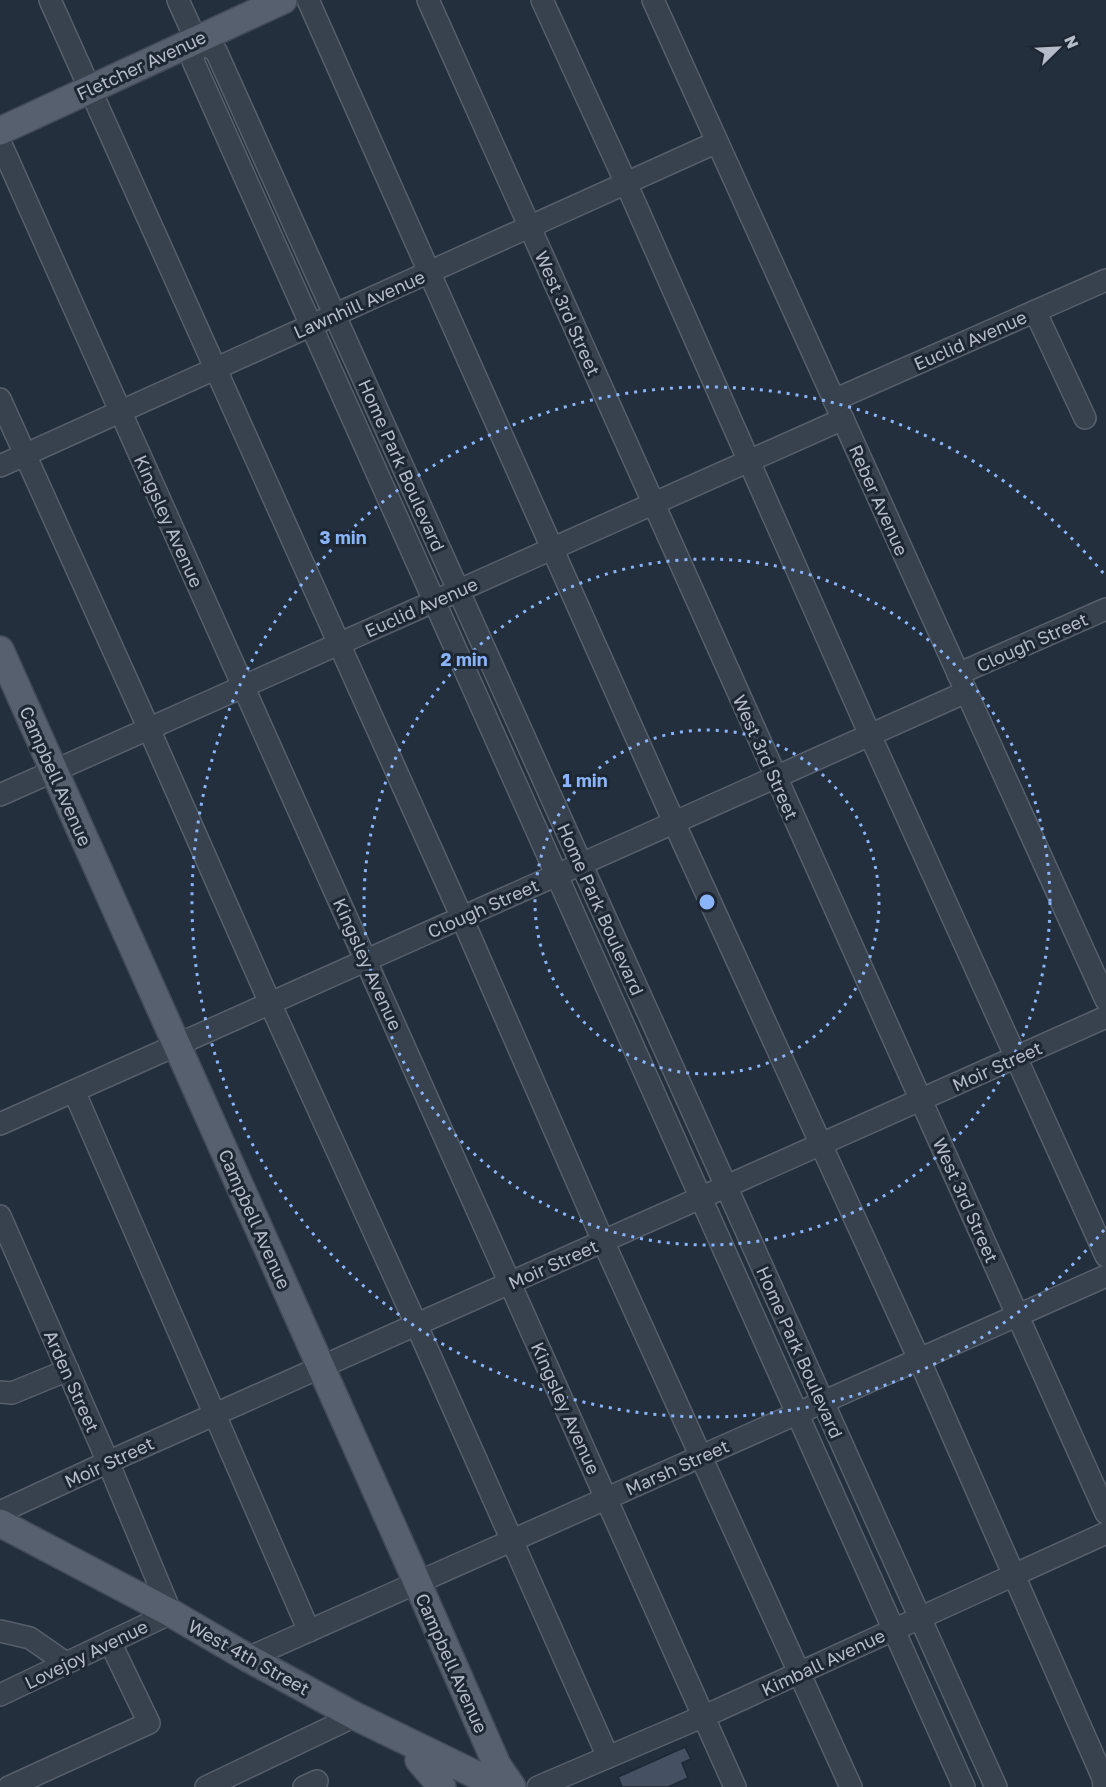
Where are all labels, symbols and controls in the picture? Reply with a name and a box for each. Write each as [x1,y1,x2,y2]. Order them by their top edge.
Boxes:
north arrow [1028,18,1088,78]
street label: Fletcher Avenue [73,25,209,105]
text: N [1060,32,1083,52]
street label: West 3rd Street [531,247,605,379]
street label: Lawnhill Avenue [290,265,428,343]
street label: Euclid Avenue [910,305,1030,375]
street label: Home Park Boulevard [354,376,450,554]
street label: Reber Avenue [845,441,913,559]
street label: Kingsley Avenue [130,451,208,591]
text: 3 min [319,526,367,548]
street label: Euclid Avenue [361,572,481,642]
street label: Clough Street [973,608,1091,676]
text: 2 min [440,648,488,670]
street label: West 3rd Street [729,691,803,823]
street label: Campbell Avenue [15,703,97,849]
text: 1 min [562,769,608,791]
street label: Home Park Boulevard [553,820,649,998]
street label: Clough Street [424,874,542,942]
centre of rings [697,892,717,912]
street label: Kingsley Avenue [329,894,407,1034]
street label: Moir Street [949,1036,1045,1096]
street label: West 3rd Street [929,1134,1003,1266]
street label: Campbell Avenue [214,1146,296,1292]
street label: Moir Street [505,1234,601,1294]
street label: Home Park Boulevard [752,1263,848,1441]
street label: Arden Street [40,1327,104,1435]
street label: Kingsley Avenue [527,1338,605,1478]
street label: Moir Street [61,1432,157,1492]
street label: Marsh Street [622,1434,732,1500]
street label: Campbell Avenue [411,1590,493,1736]
street label: Lovejoy Avenue [21,1615,151,1693]
street label: West 4th Street [185,1615,313,1699]
street label: Kimball Avenue [758,1624,888,1700]

